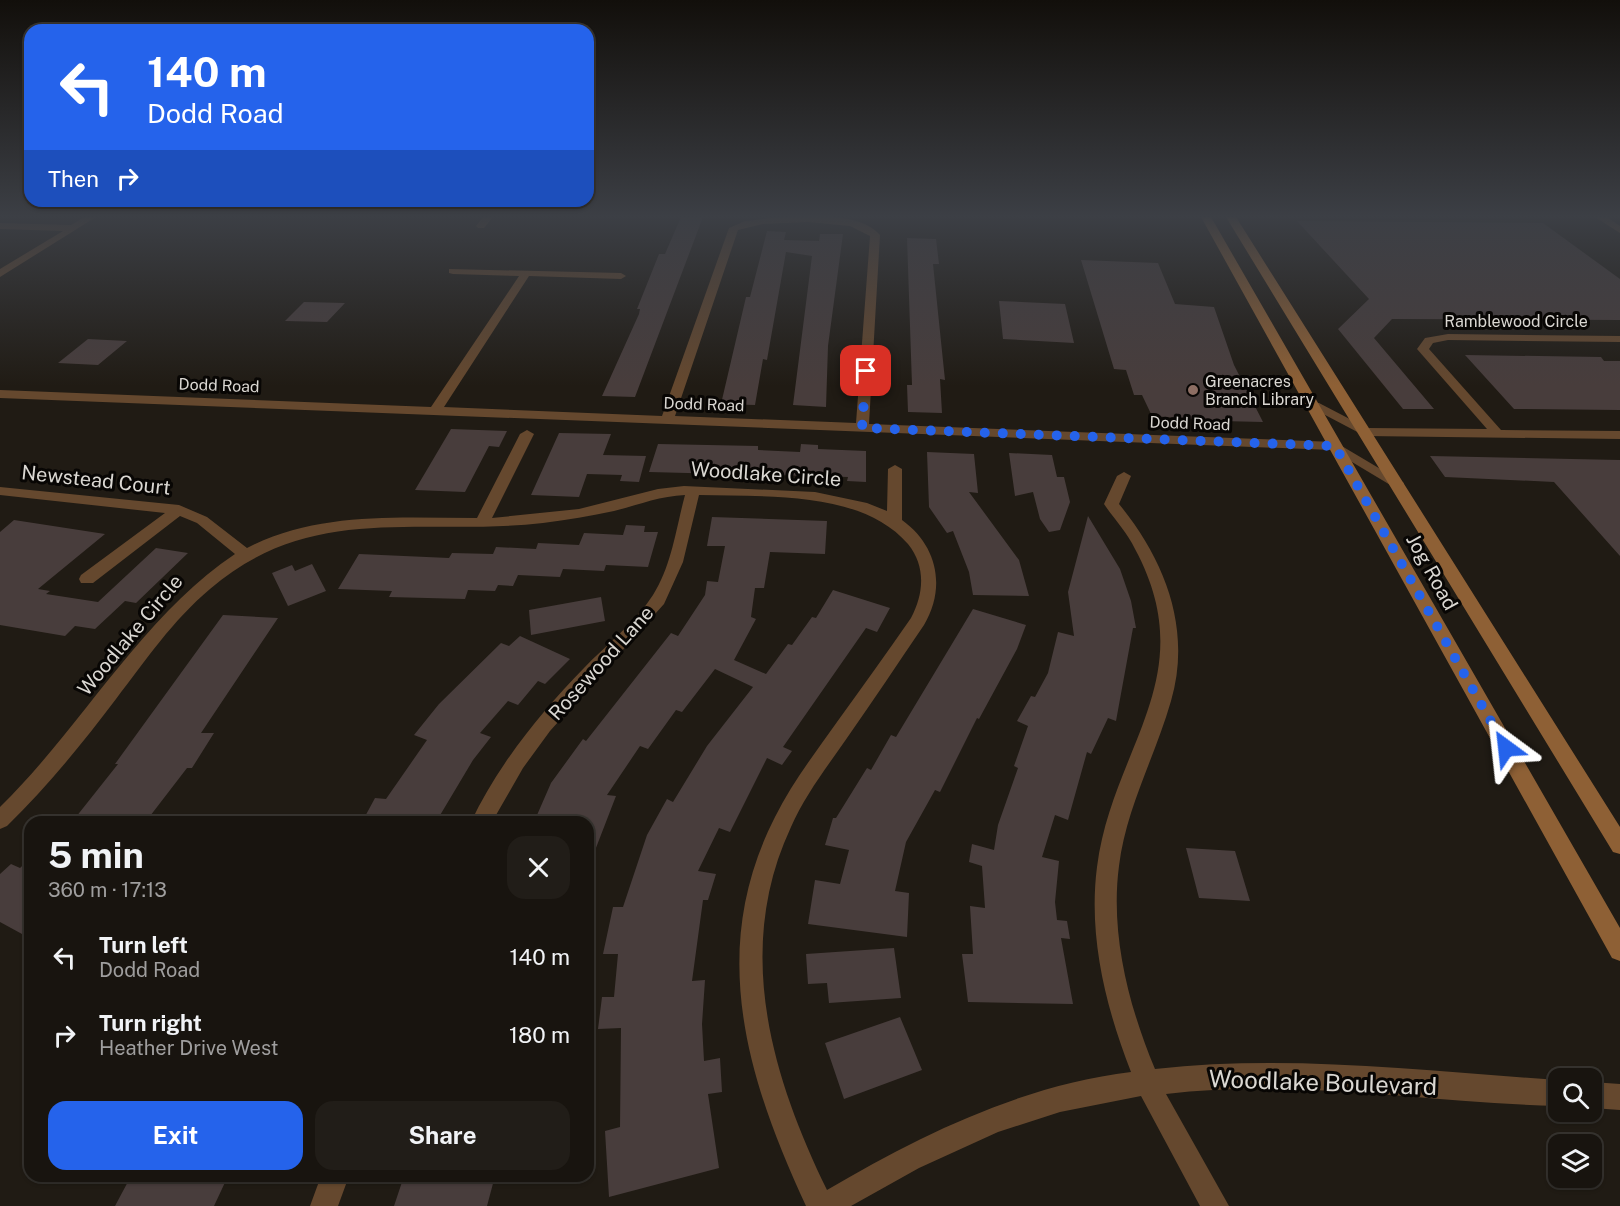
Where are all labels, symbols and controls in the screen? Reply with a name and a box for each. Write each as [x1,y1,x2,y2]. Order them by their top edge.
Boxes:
text: 140 m [147,47,267,96]
icon: left [48,48,126,126]
text: Dodd Road [147,97,284,129]
icon: right [111,162,144,195]
text: Then [48,166,99,192]
street label: Ramblewood Circle [1444,312,1588,331]
pin [840,345,891,396]
icon: arrive [849,354,882,387]
place label: Greenacres Branch Library [1205,372,1315,409]
street label: Dodd Road [178,375,260,396]
marker: Greenacres Branch Library [1186,383,1200,397]
street label: Dodd Road [663,394,745,415]
street label: Dodd Road [1149,413,1231,434]
street label: Woodlake Circle [690,457,842,491]
street label: Newstead Court [20,460,172,500]
street label: Jog Road [1401,530,1463,614]
street label: Woodlake Circle [72,570,188,700]
street label: Rosewood Lane [543,601,659,725]
position arrow [1474,716,1538,780]
text: 5 min [48,834,144,876]
button: close [507,836,570,899]
text: 360 m · 17:13 [48,878,167,902]
text: Turn left [99,932,188,958]
icon: left [48,941,81,974]
text: 140 m [509,944,570,970]
text: Dodd Road [99,958,200,982]
text: Turn right [99,1010,202,1036]
icon: right [48,1019,81,1052]
text: 180 m [509,1022,570,1048]
text: Heather Drive West [99,1036,279,1060]
street label: Woodlake Boulevard [1208,1064,1438,1100]
map controls [1548,1068,1602,1188]
button: search [1548,1068,1602,1122]
button: Exit [48,1101,303,1170]
button: Share [315,1101,570,1170]
button: layers [1548,1134,1602,1188]

